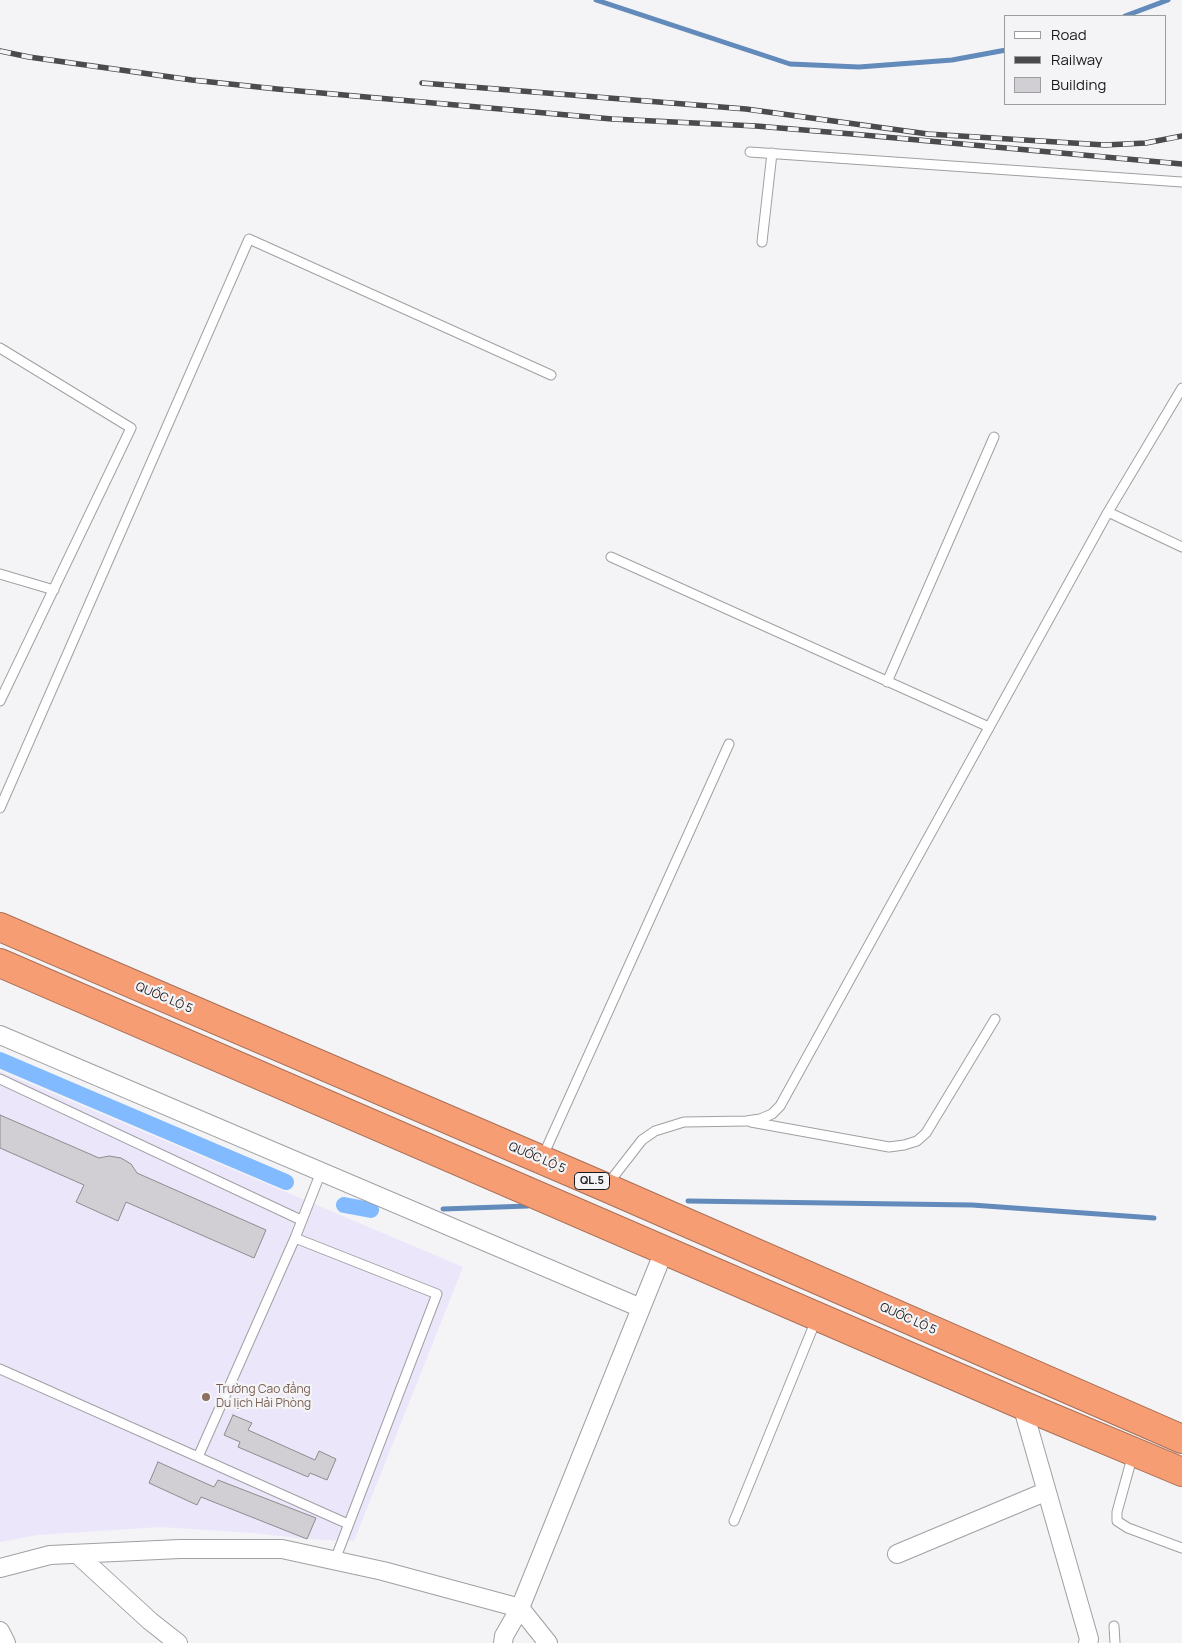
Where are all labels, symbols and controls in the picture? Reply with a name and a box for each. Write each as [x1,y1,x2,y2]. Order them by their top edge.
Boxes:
legend [1004,15,1167,105]
text: Road [1051,24,1087,45]
text: Railway [1051,49,1103,70]
text: Building [1051,74,1106,95]
street label: QUỐC LỘ 5 [133,980,195,1016]
street label: QUỐC LỘ 5 [506,1140,568,1176]
road number: QL.5 [574,1172,610,1190]
street label: QUỐC LỘ 5 [877,1300,939,1338]
place label: Trường Cao đẳng Du lịch Hải Phòng [216,1383,311,1411]
marker: Trường Cao đẳng Du lịch Hải Phòng [200,1391,212,1403]

